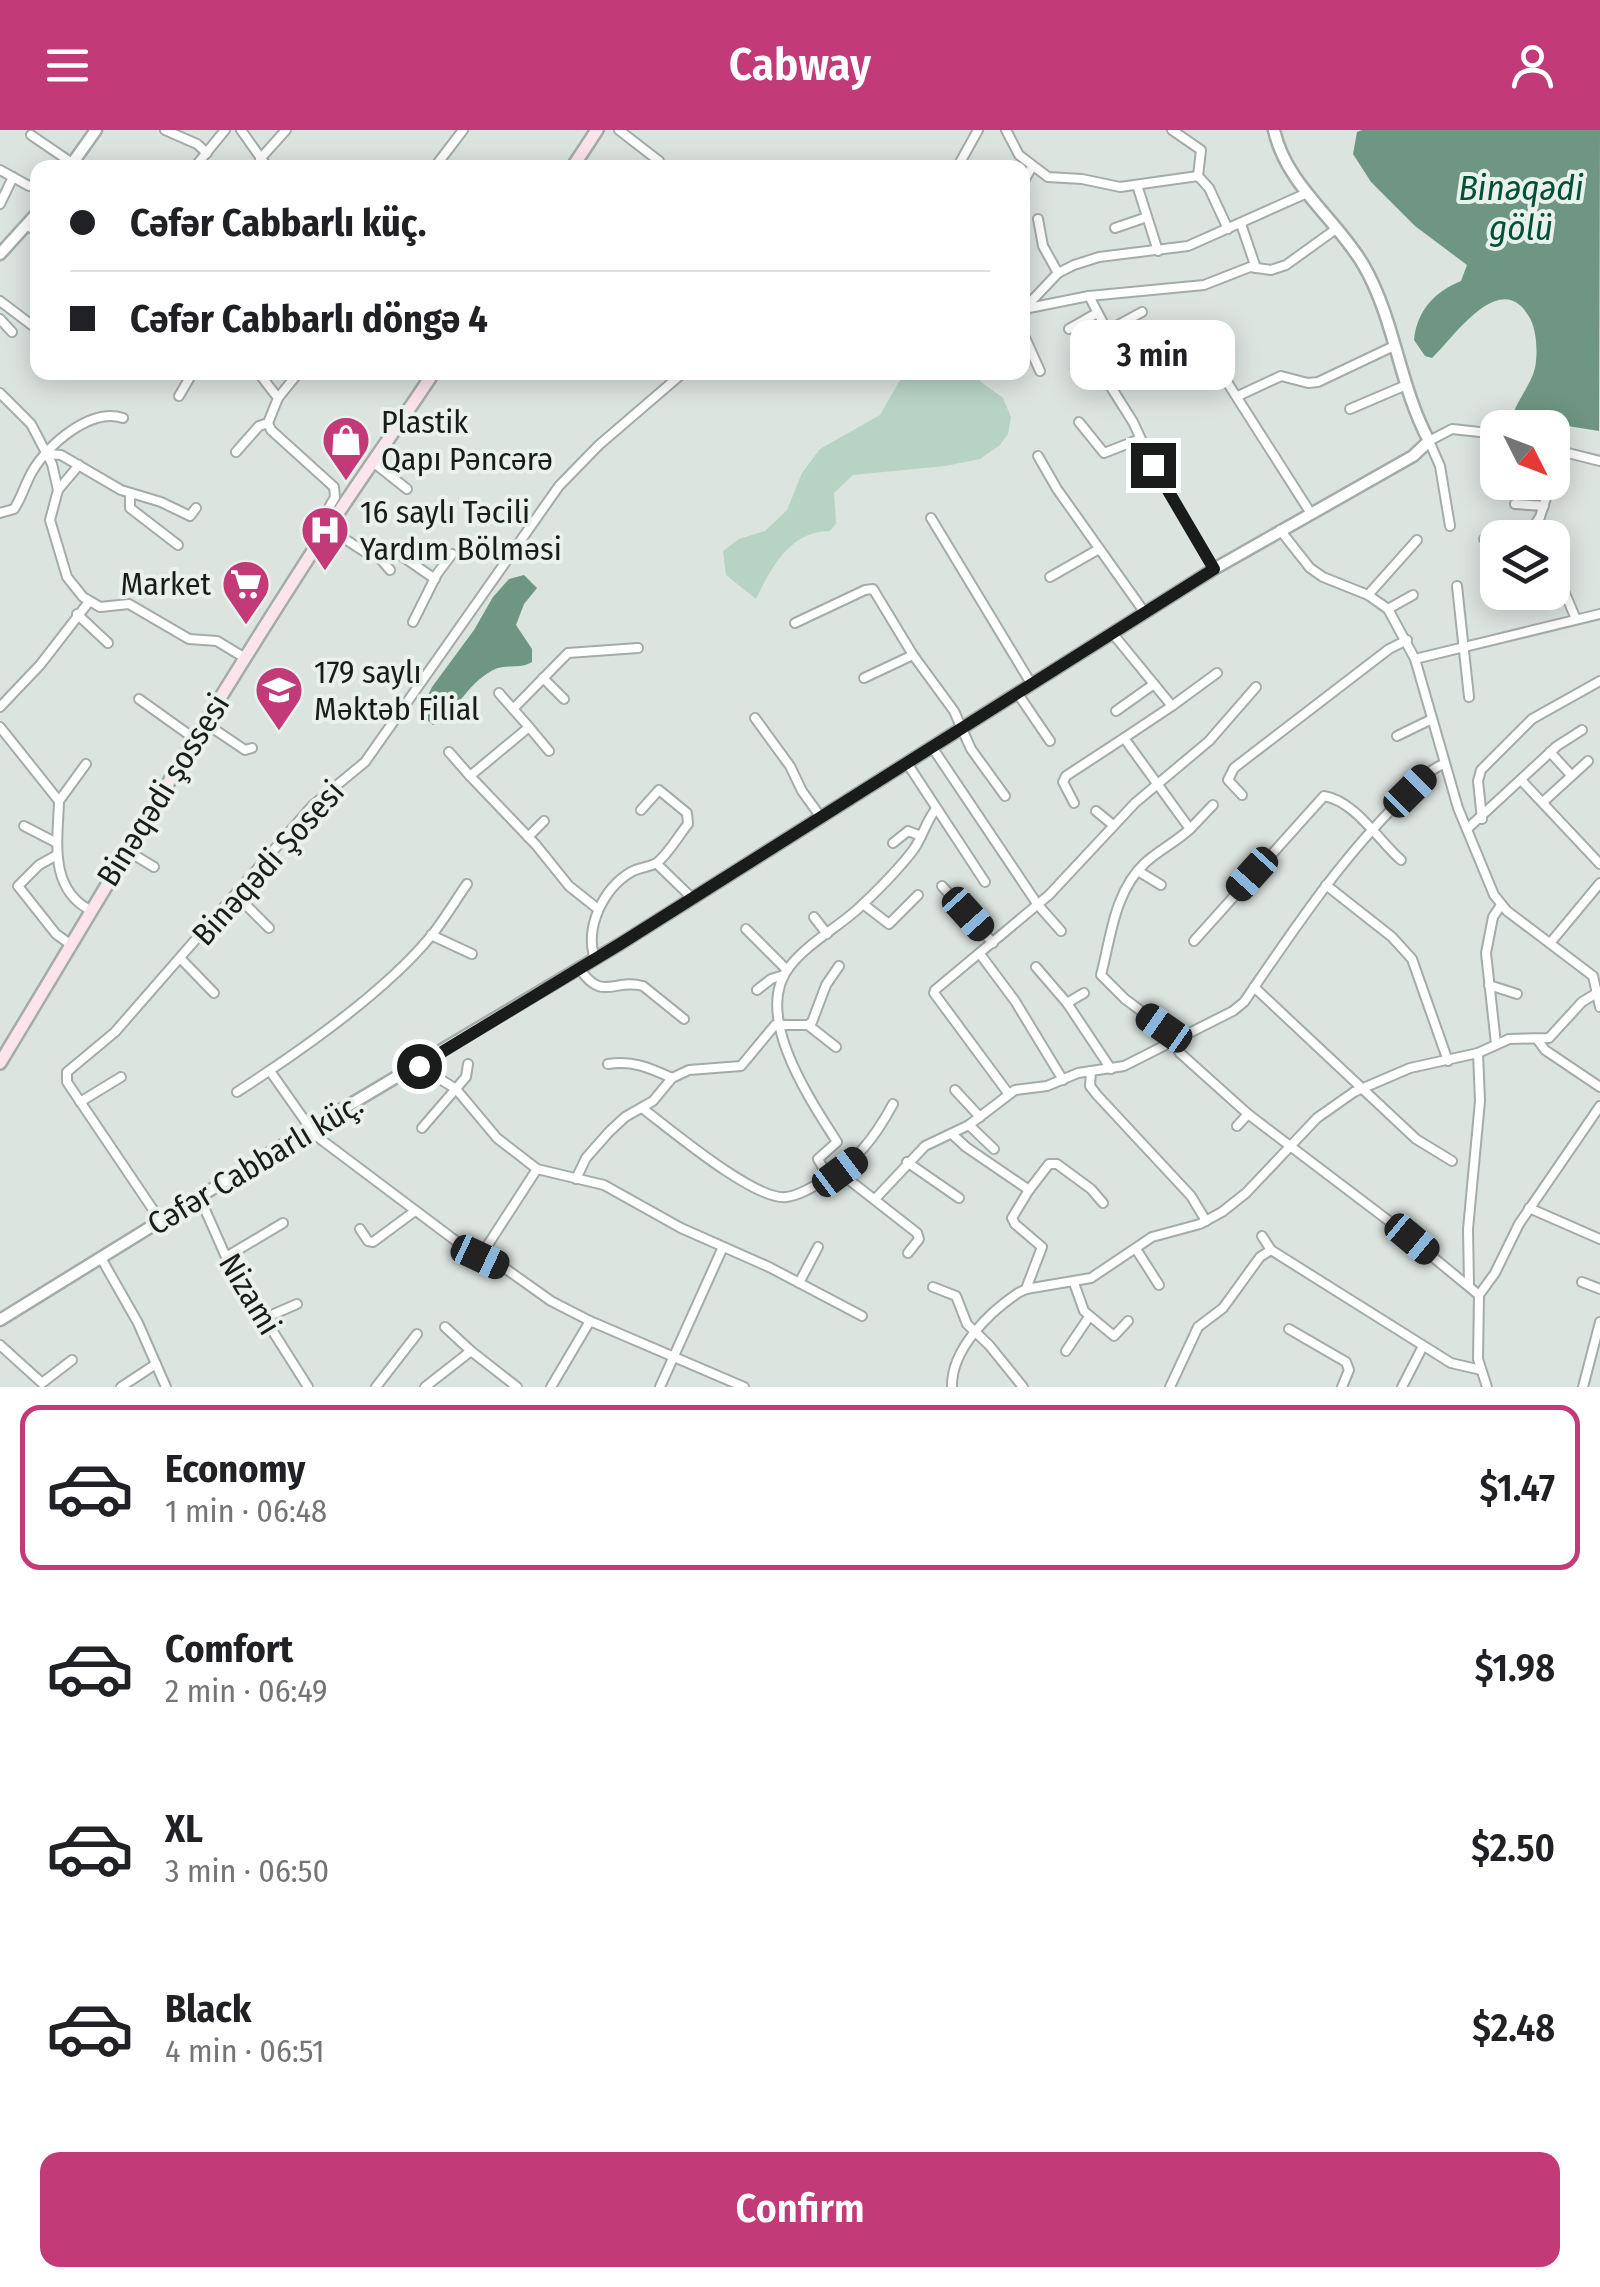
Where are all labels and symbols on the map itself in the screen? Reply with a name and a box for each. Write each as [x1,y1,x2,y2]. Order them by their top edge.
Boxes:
water label: Binəqədi gölü [1458,167,1584,249]
callout: 3 min [1070,320,1236,390]
place label: Plastik Qapı Pəncərə [381,403,553,478]
north arrow [1480,410,1570,500]
shop icon: Plastik Qapı Pəncərə [320,414,372,482]
route end [1131,443,1176,488]
place label: 16 saylı Təcili Yardım Bölməsi [360,493,562,568]
hospital icon: 16 saylı Təcili Yardım Bölməsi [299,504,351,572]
supermarket icon: Market [220,558,272,626]
place label: Market [121,565,212,603]
place label: 179 saylı Məktəb Filial [314,653,480,728]
school or university icon: 179 saylı Məktəb Filial [253,664,305,732]
street label: Binəqədi şossesi [89,687,237,893]
car [1378,759,1442,823]
street label: Binəqədi Şosesi [184,773,352,953]
car [1221,842,1283,906]
car [937,882,999,946]
car [1131,999,1197,1057]
route start [397,1044,442,1089]
street label: Cəfər Cabbarlı küç. [141,1085,369,1243]
car [807,1142,873,1202]
car [1379,1208,1445,1270]
car [446,1231,514,1283]
street label: Nizami [211,1246,289,1342]

